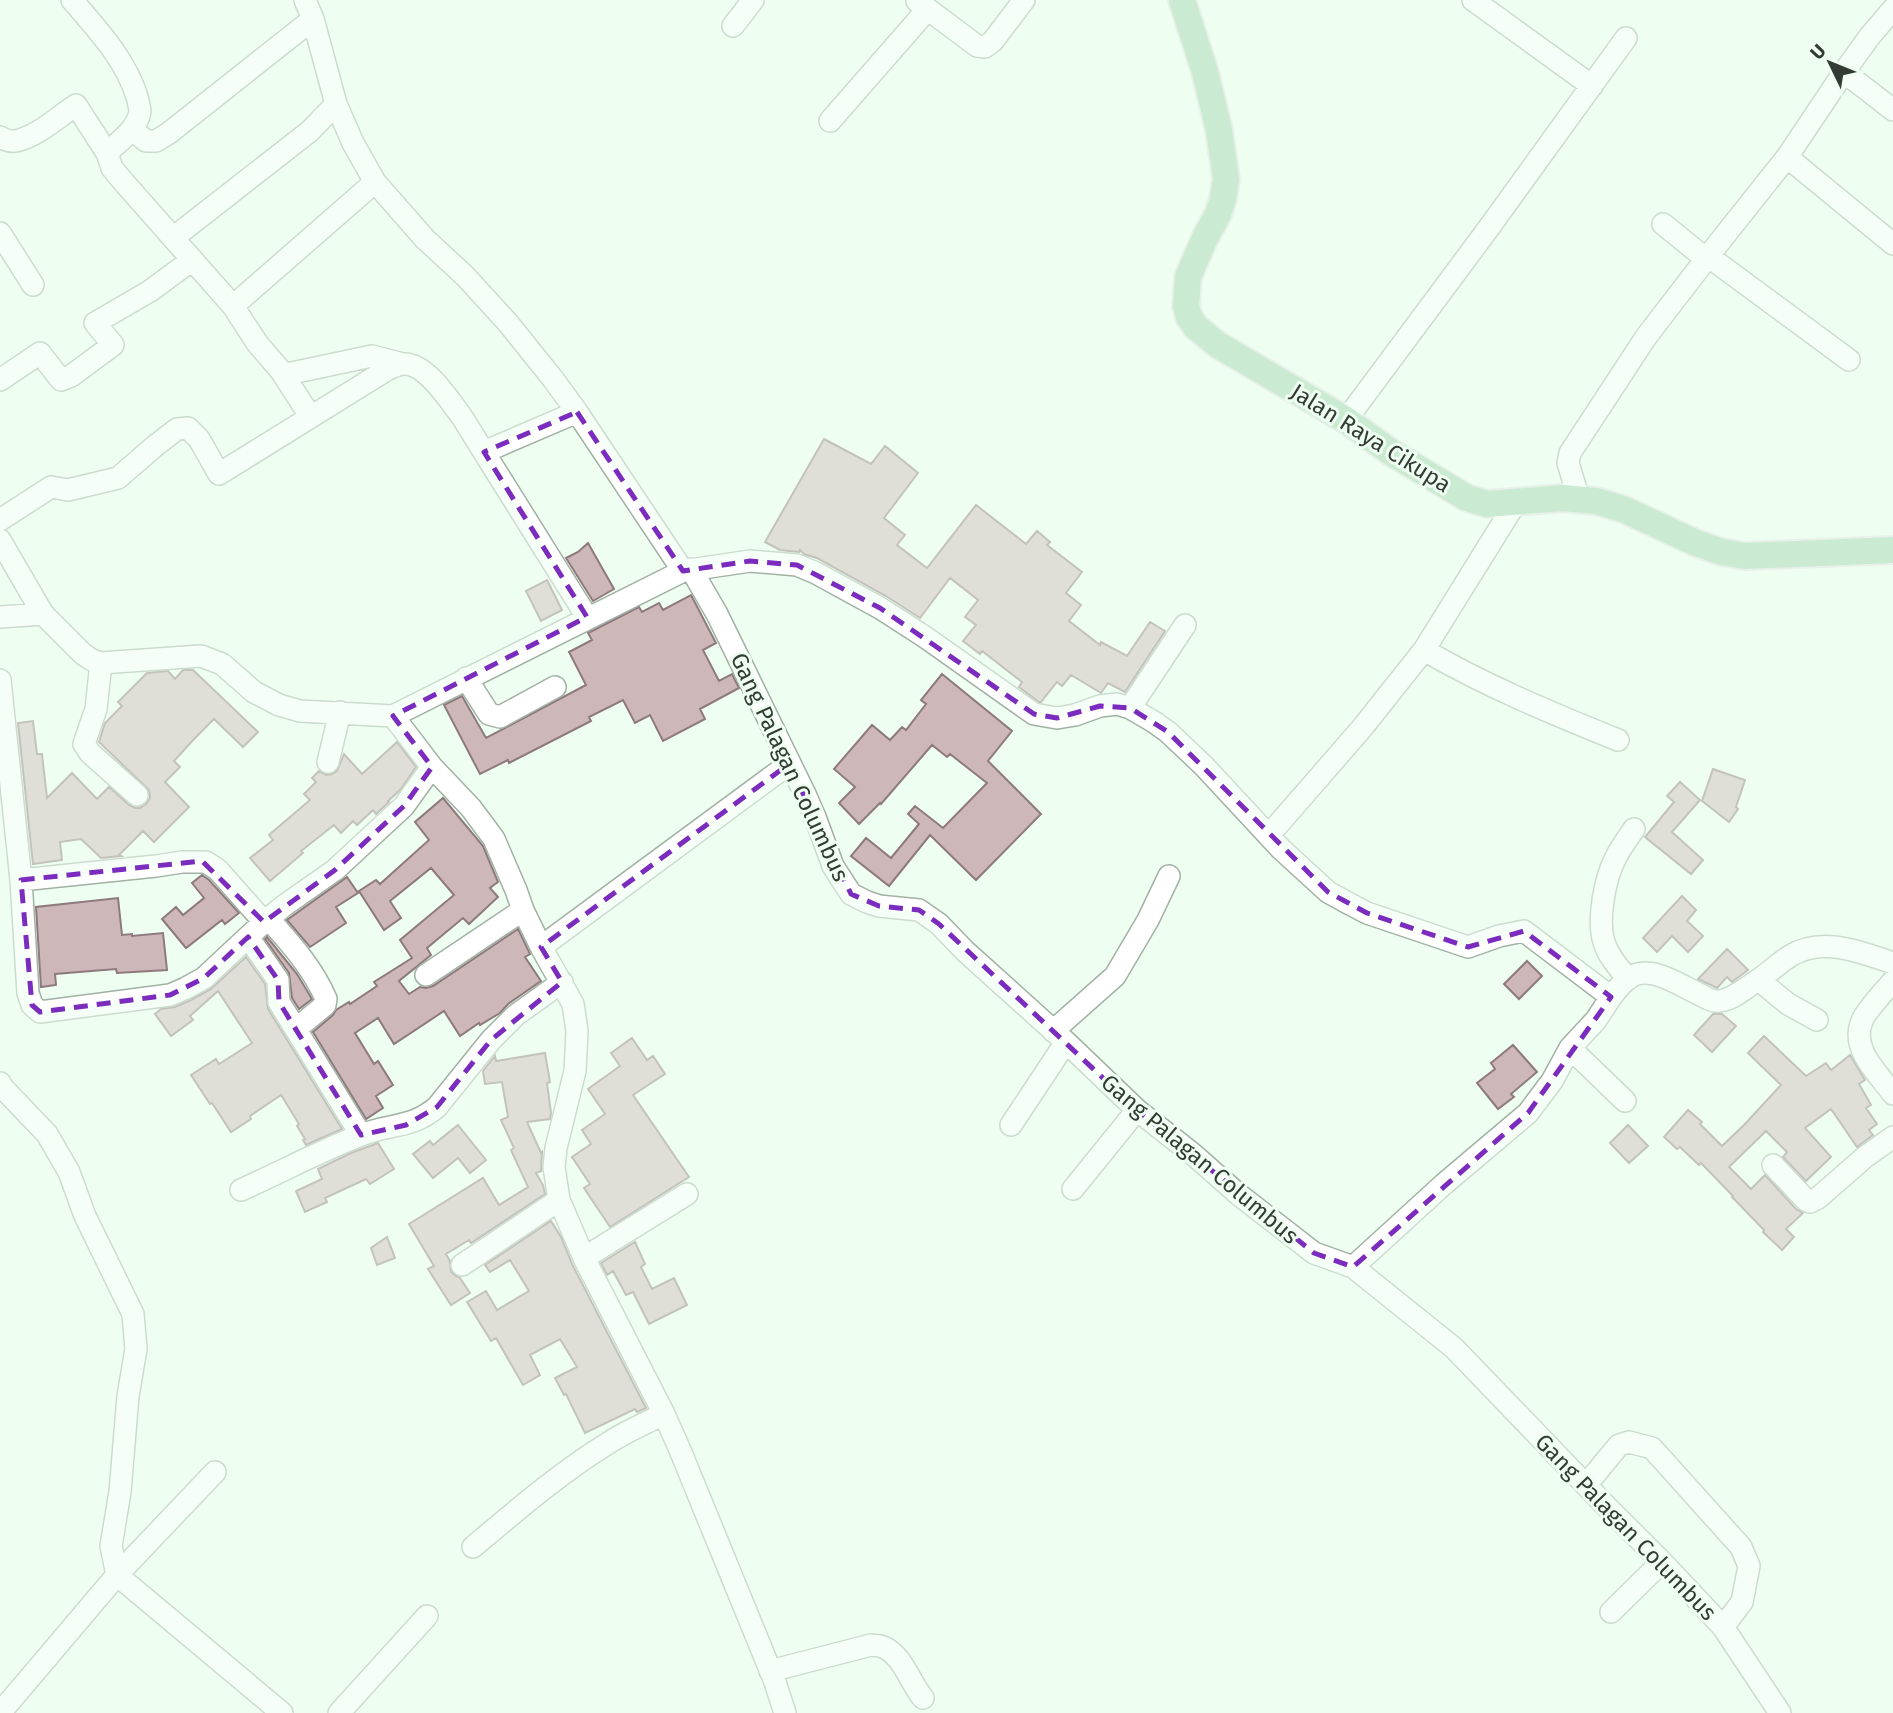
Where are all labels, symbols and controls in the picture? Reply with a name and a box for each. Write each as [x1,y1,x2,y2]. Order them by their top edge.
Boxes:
north arrow [1795,28,1865,98]
text: U [1805,39,1831,64]
street label: Jalan Raya Cikupa [1286,377,1456,499]
street label: Gang Palagan Columbus [725,648,855,886]
street label: Gang Palagan Columbus [1096,1068,1304,1250]
street label: Gang Palagan Columbus [1529,1428,1723,1626]

